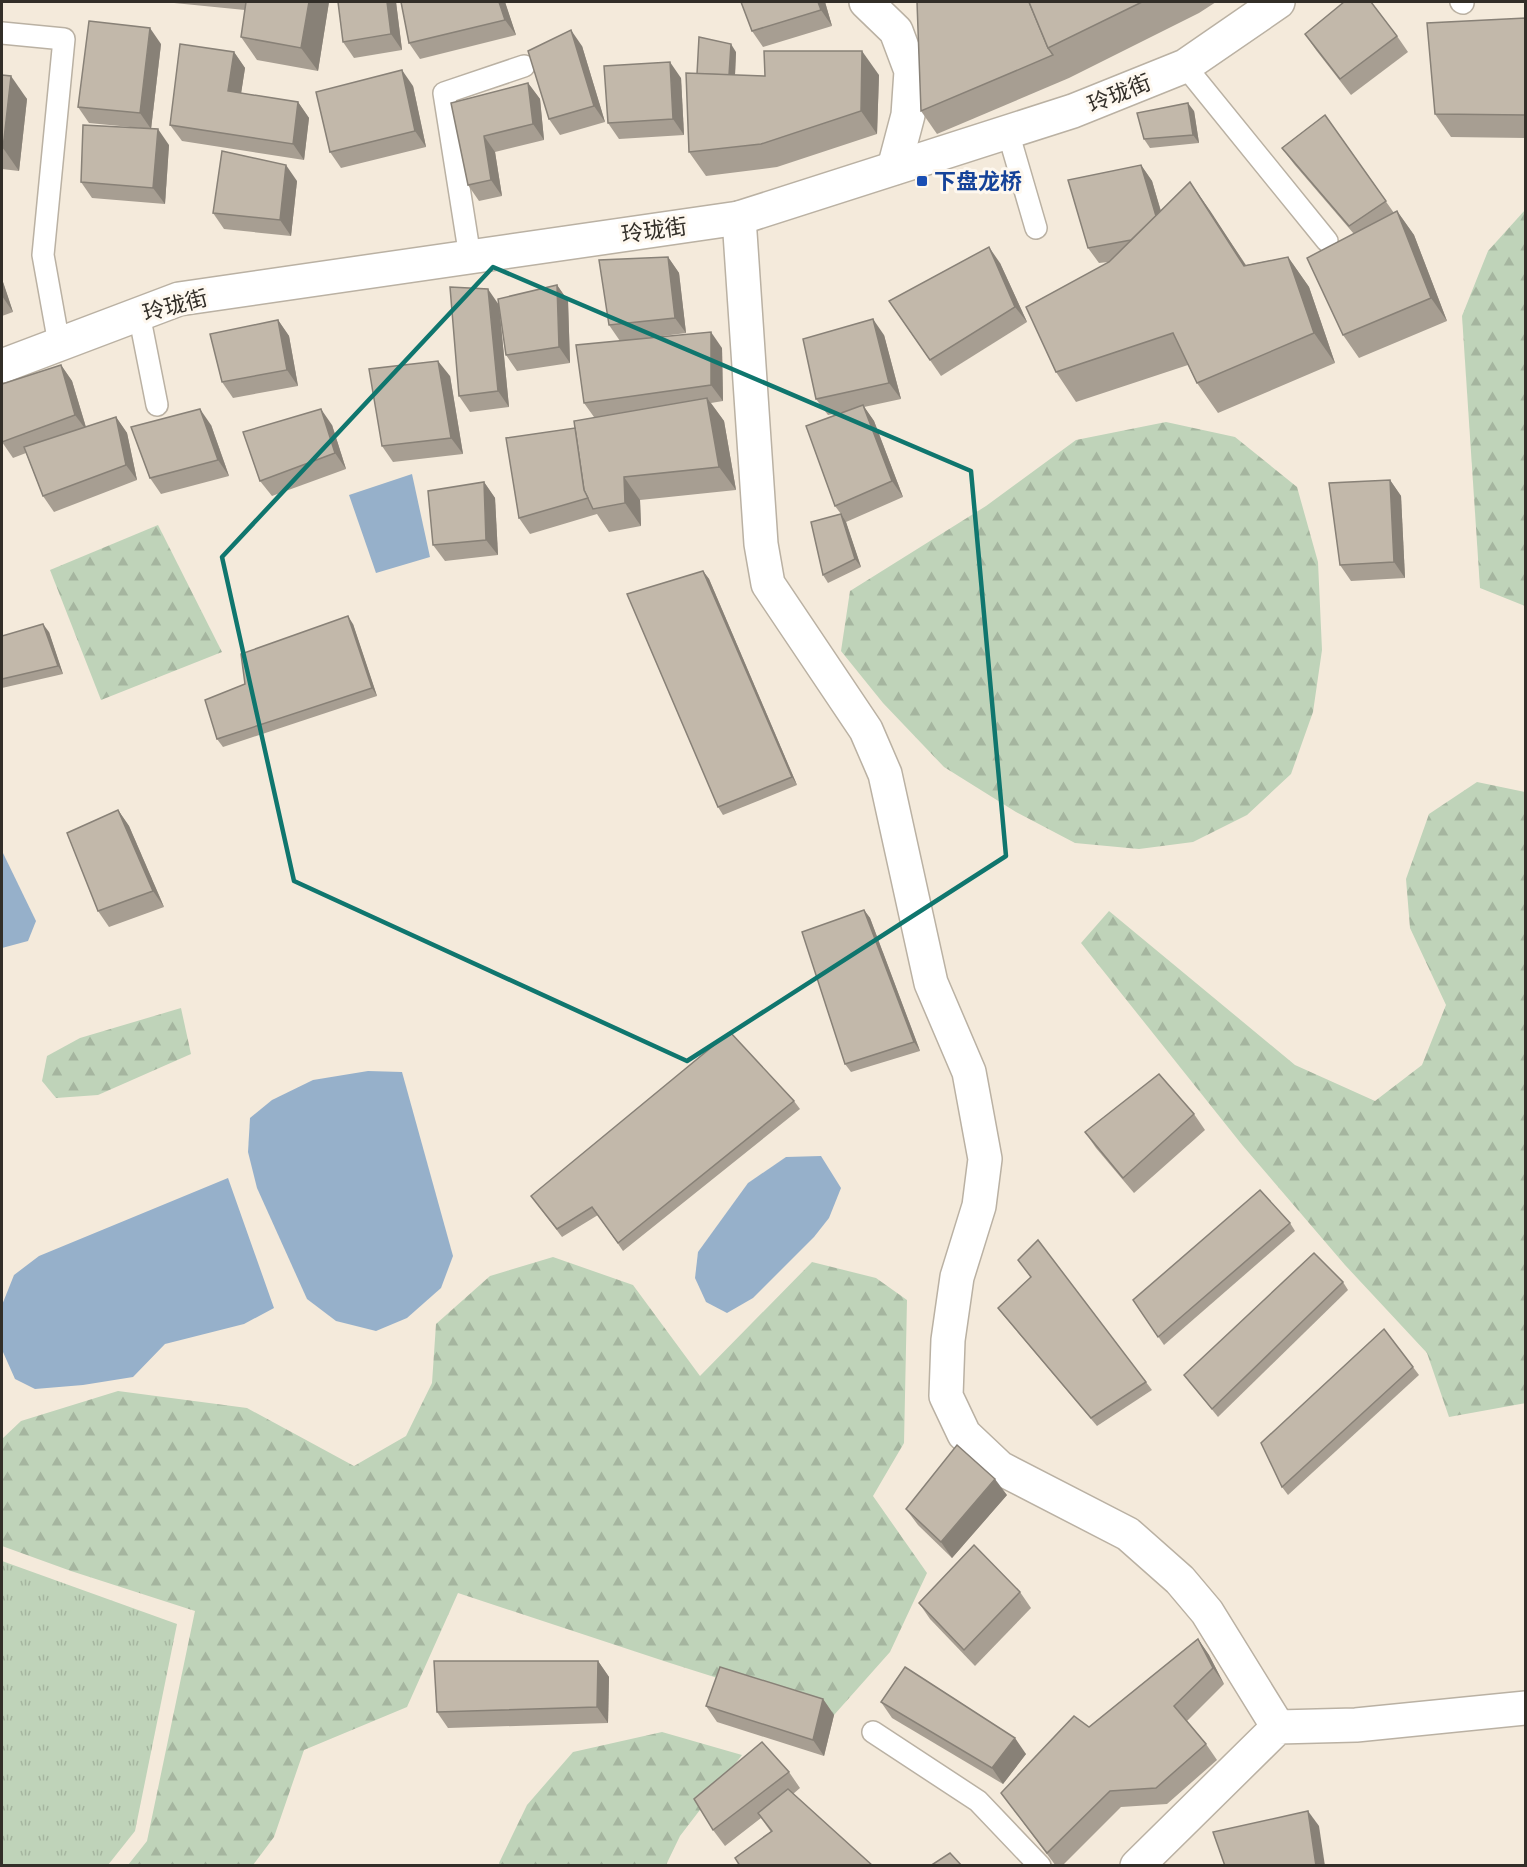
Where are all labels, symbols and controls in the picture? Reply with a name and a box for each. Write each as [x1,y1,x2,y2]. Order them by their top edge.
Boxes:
street label: 玲珑街 [1084,70,1154,116]
place label: 下盘龙桥 [934,170,1022,193]
marker: 下盘龙桥 [915,174,929,188]
street label: 玲珑街 [620,215,688,246]
street label: 玲珑街 [140,286,210,325]

